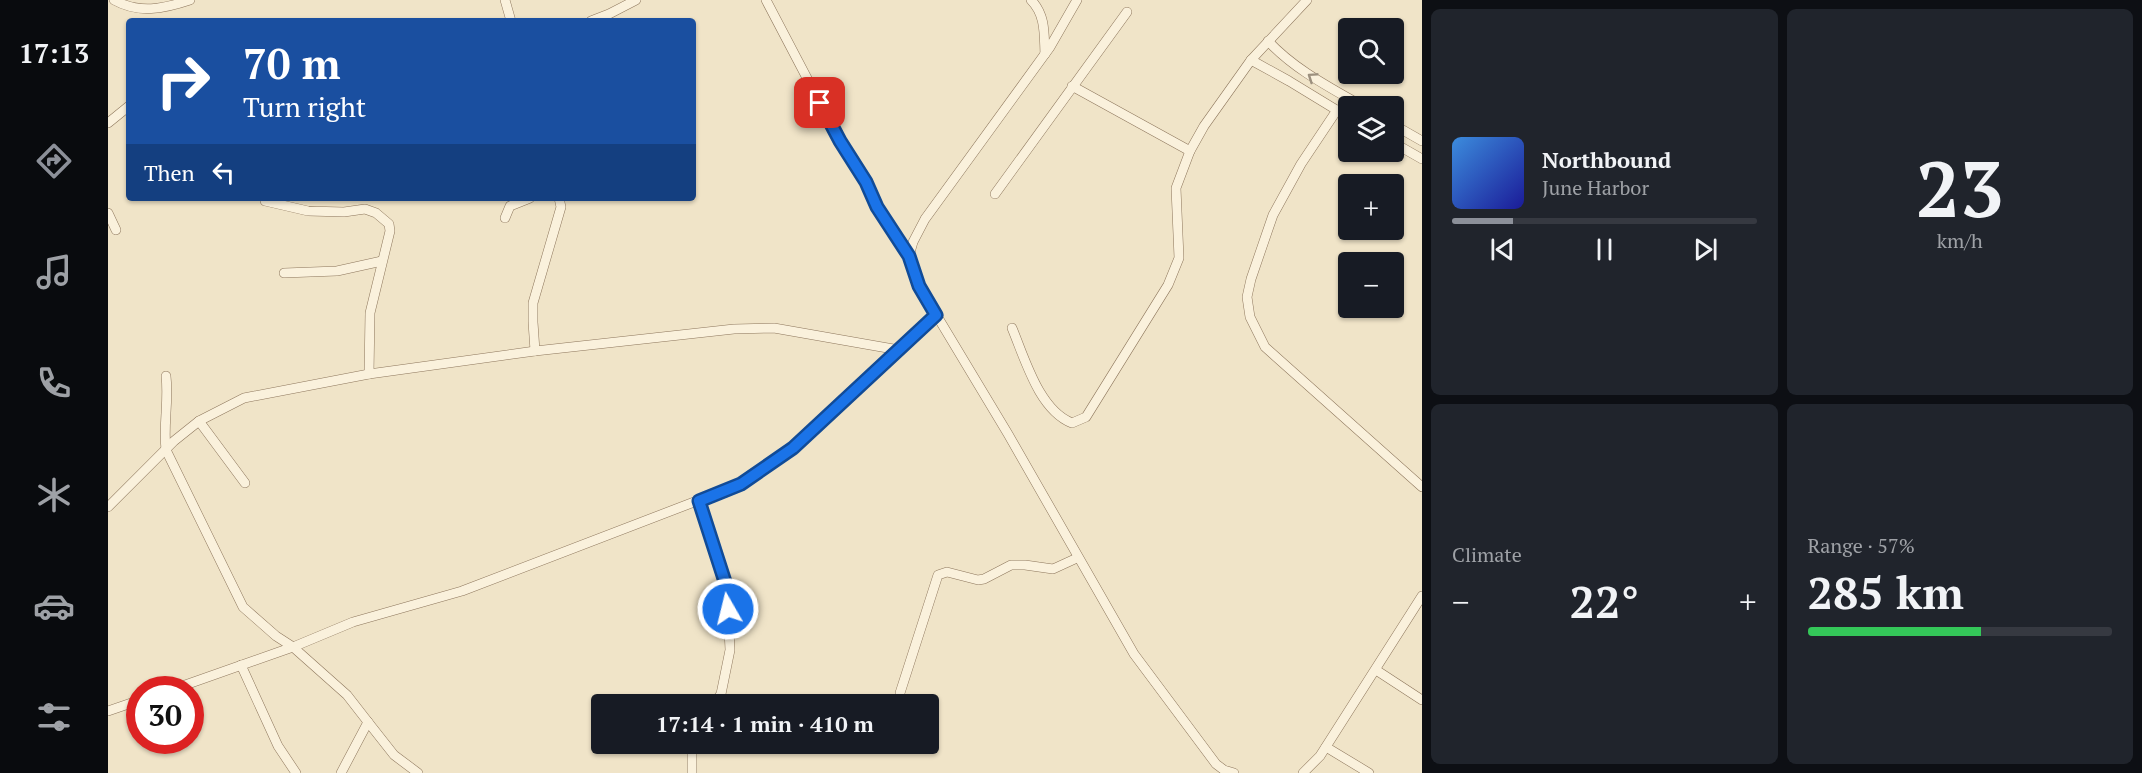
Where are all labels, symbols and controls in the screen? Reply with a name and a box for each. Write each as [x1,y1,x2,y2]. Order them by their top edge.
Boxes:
map controls [1338,18,1404,318]
button: search [1338,18,1404,84]
text: 17:13 [19,35,89,71]
text: 70 m [243,35,341,91]
icon: right [144,42,222,120]
one-way arrow [1308,73,1319,84]
pin [794,77,845,128]
icon: arrive [803,86,836,119]
text: Turn right [243,89,366,125]
button: layers [1338,96,1404,162]
text: 23 [1916,136,2004,239]
icon: directions [33,140,75,182]
text: Northbound [1542,145,1671,174]
icon: left [207,156,240,189]
text: Then [144,158,195,187]
button: + [1338,174,1404,240]
text: June Harbor [1542,174,1649,201]
text: km/h [1937,227,1983,254]
icon: previous [1486,233,1519,266]
icon: pause [1588,233,1621,266]
icon: next [1689,233,1722,266]
icon: music [33,251,75,293]
button: − [1338,252,1404,318]
icon: phone [33,362,75,404]
icon: climate [33,474,75,516]
text: Range · 57% [1808,532,1915,559]
text: Climate [1452,541,1522,568]
text: 285 km [1808,562,1964,622]
text: 22° [1570,571,1639,631]
position arrow [696,577,760,641]
text: − [1452,580,1470,623]
text: + [1739,580,1757,623]
icon: car [33,585,75,627]
speed limit sign: 30 [126,676,204,754]
icon: filters [33,696,75,738]
text: 17:14 · 1 min · 410 m [656,709,874,738]

